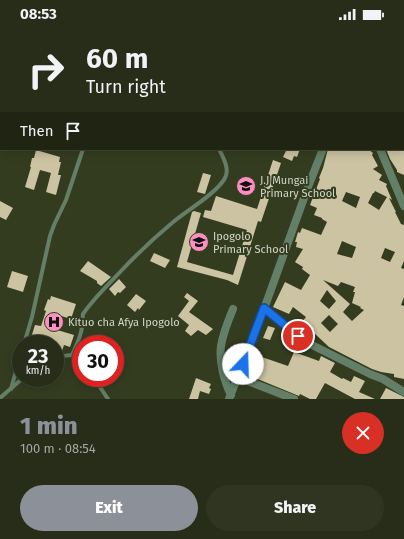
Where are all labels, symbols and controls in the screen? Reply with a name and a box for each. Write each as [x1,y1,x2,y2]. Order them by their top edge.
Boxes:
text: 08:53 [20,5,57,23]
text: 60 m [86,42,148,75]
icon: right [20,44,72,96]
text: Turn right [86,76,166,98]
icon: arrive [62,120,84,142]
text: Then [20,122,54,140]
place label: J.J Mungai Primary School [260,174,335,200]
school or university icon: J.J Mungai Primary School [235,175,257,197]
place label: Ipogolo Primary School [213,230,288,256]
school or university icon: Ipogolo Primary School [188,231,210,253]
hospital icon: Kituo cha Afya Ipogolo [43,311,65,333]
place label: Kituo cha Afya Ipogolo [68,316,180,329]
pin [281,319,315,353]
icon: arrive [287,325,309,347]
speed limit sign: 30 [72,335,124,387]
position arrow [222,343,264,385]
text: 23 [28,344,48,368]
text: km/h [26,365,50,377]
text: 1 min [20,412,78,440]
button: close [342,412,384,454]
text: 100 m · 08:54 [20,441,96,456]
button: Exit [20,485,198,531]
button: Share [206,485,384,531]

